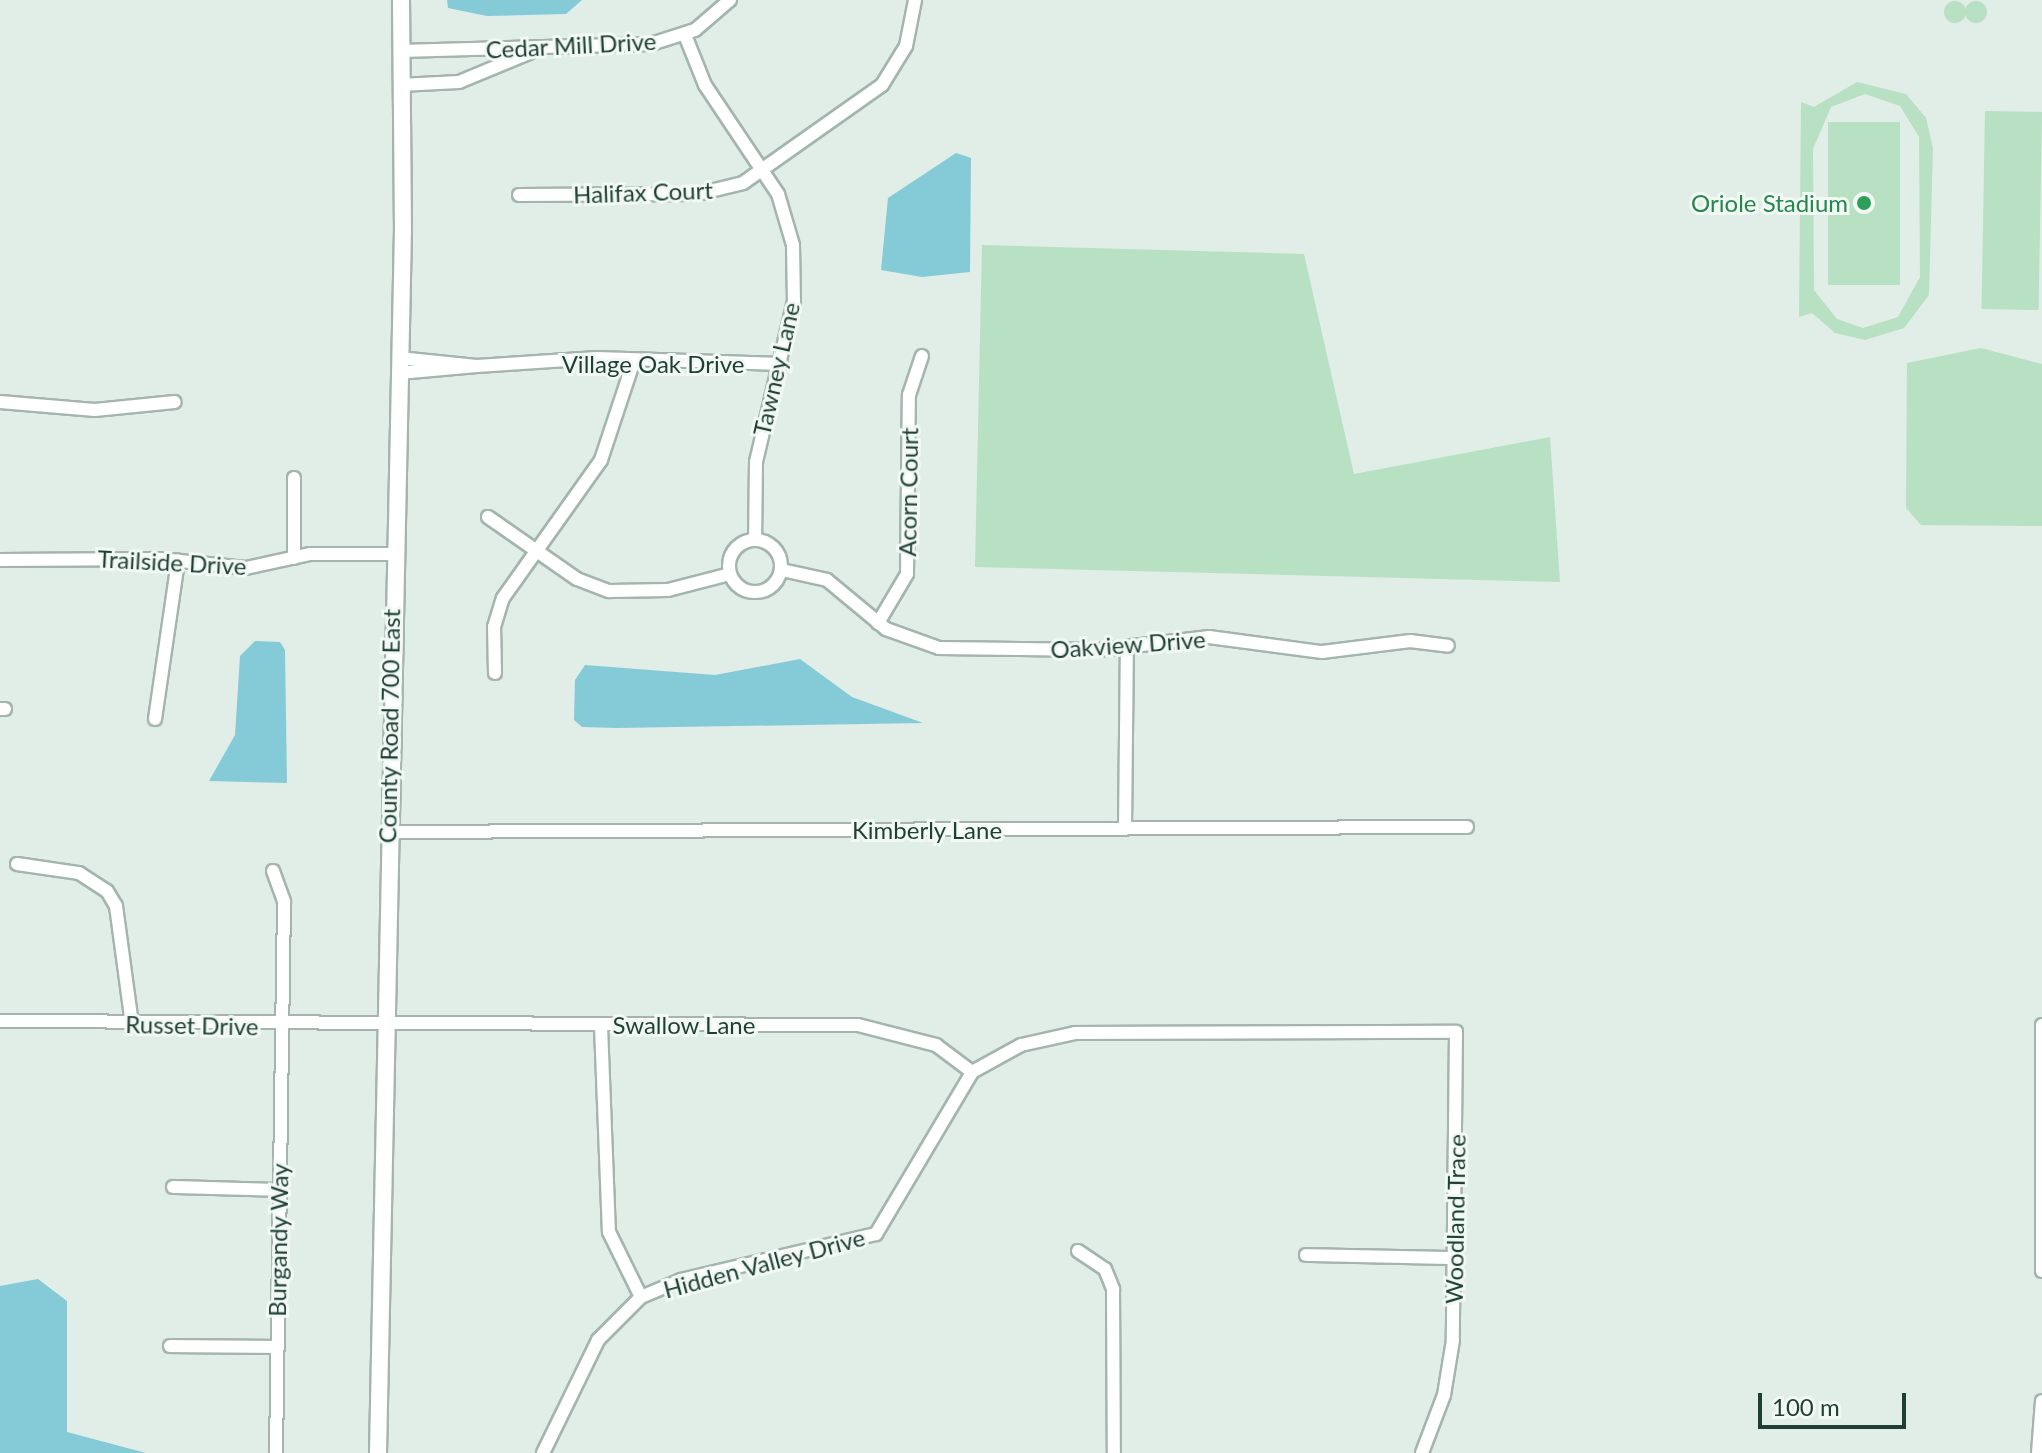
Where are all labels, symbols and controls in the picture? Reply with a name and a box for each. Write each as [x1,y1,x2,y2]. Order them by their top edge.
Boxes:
street label: Cedar Mill Drive [485,26,657,64]
street label: Halifax Court [573,175,713,209]
place label: Oriole Stadium [1691,189,1848,217]
marker: Oriole Stadium [1855,194,1873,212]
street label: Tawney Lane [747,299,805,439]
street label: Village Oak Drive [562,350,744,378]
street label: Acorn Court [892,427,924,557]
street label: Trailside Drive [97,544,247,580]
street label: County Road 700 East [373,608,405,844]
street label: Oakview Drive [1049,624,1207,664]
street label: Kimberly Lane [852,816,1002,844]
street label: Russet Drive [125,1009,259,1041]
street label: Swallow Lane [612,1011,756,1039]
street label: Woodland Trace [1439,1133,1471,1305]
street label: Burgandy Way [262,1163,294,1317]
street label: Hidden Valley Drive [659,1222,869,1304]
scale bar [1762,1377,1910,1427]
text: 100 m [1772,1392,1840,1421]

